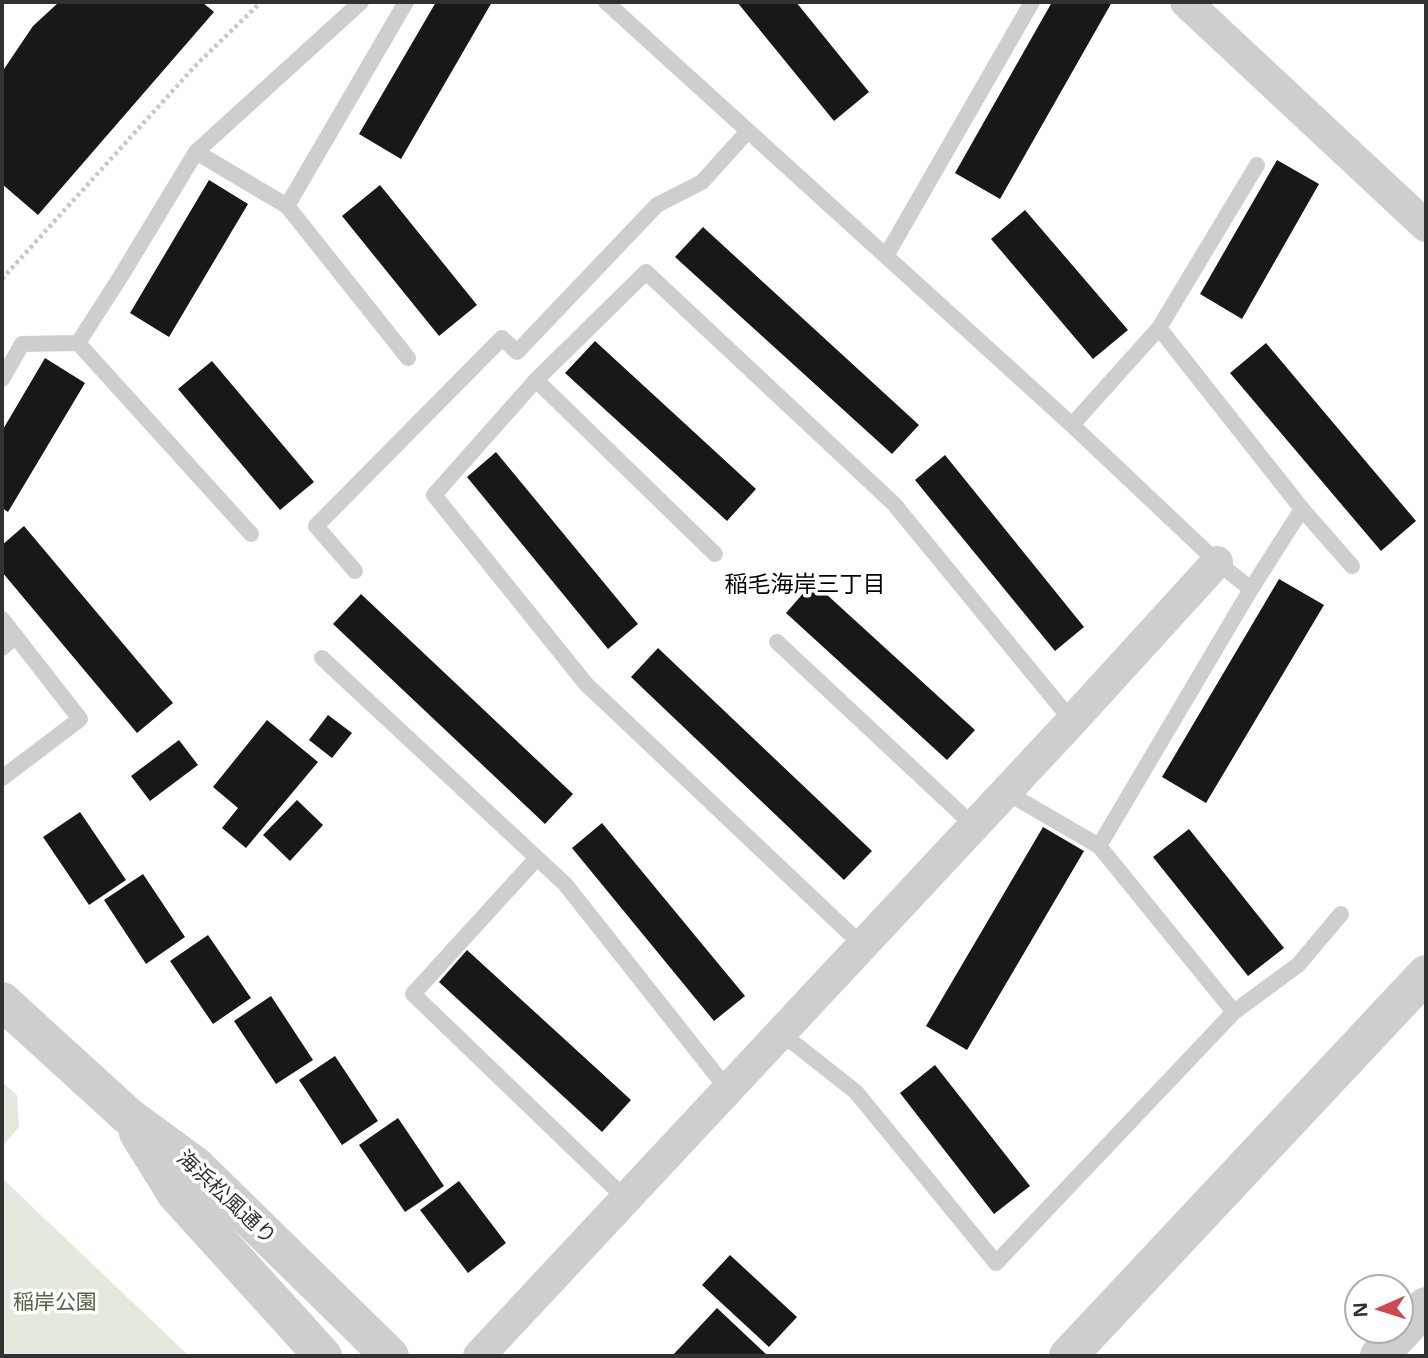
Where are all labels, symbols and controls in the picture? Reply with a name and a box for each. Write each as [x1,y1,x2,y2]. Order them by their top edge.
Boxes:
district label: 稲毛海岸三丁目 [725,571,885,599]
street label: 海浜松風通り [171,1146,281,1250]
north arrow [1344,1274,1414,1344]
park label: 稲岸公園 [13,1290,97,1316]
text: N [1347,1302,1373,1318]

